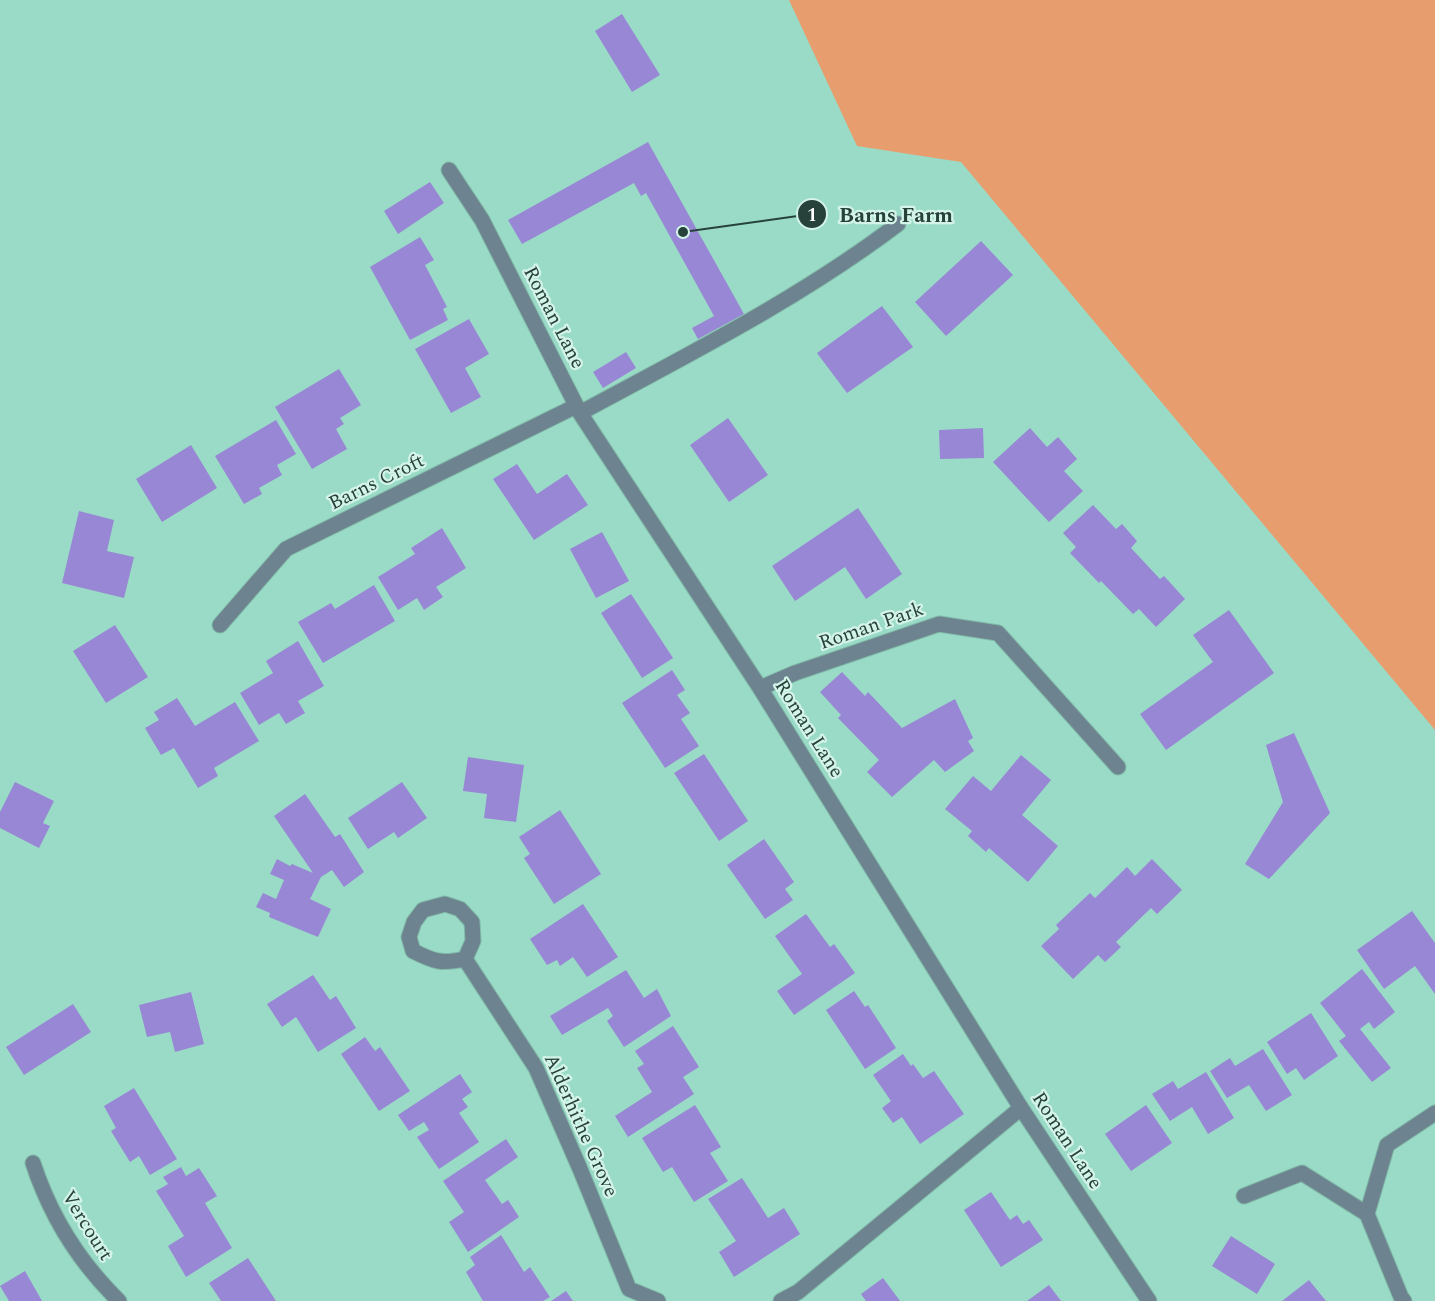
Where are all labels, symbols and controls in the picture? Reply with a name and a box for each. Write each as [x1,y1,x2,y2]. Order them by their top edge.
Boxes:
callout: Barns Farm [797,195,965,234]
text: Barns Farm [839,200,953,232]
text: 1 [807,202,817,229]
street label: Roman Lane [515,261,593,374]
street label: Barns Croft [323,446,430,518]
street label: Roman Park [815,594,928,658]
street label: Roman Lane [767,673,851,784]
street label: Alderhithe Grove [536,1049,626,1202]
street label: Roman Lane [1024,1086,1110,1195]
street label: Vercourt [54,1184,121,1267]

